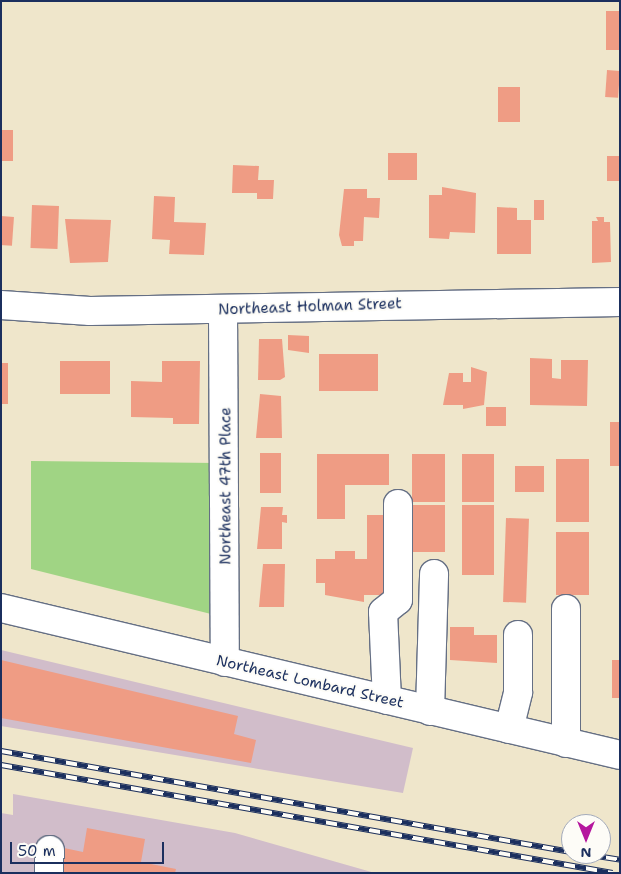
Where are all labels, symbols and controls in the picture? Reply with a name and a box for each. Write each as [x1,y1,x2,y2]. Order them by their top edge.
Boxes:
street label: Northeast Holman Street [218,295,402,319]
street label: Northeast 47th Place [217,407,235,565]
street label: Northeast Lombard Street [215,652,405,712]
north arrow [561,814,611,864]
scale bar [12,832,166,864]
text: 50 m [18,841,56,861]
text: N [580,844,592,862]

